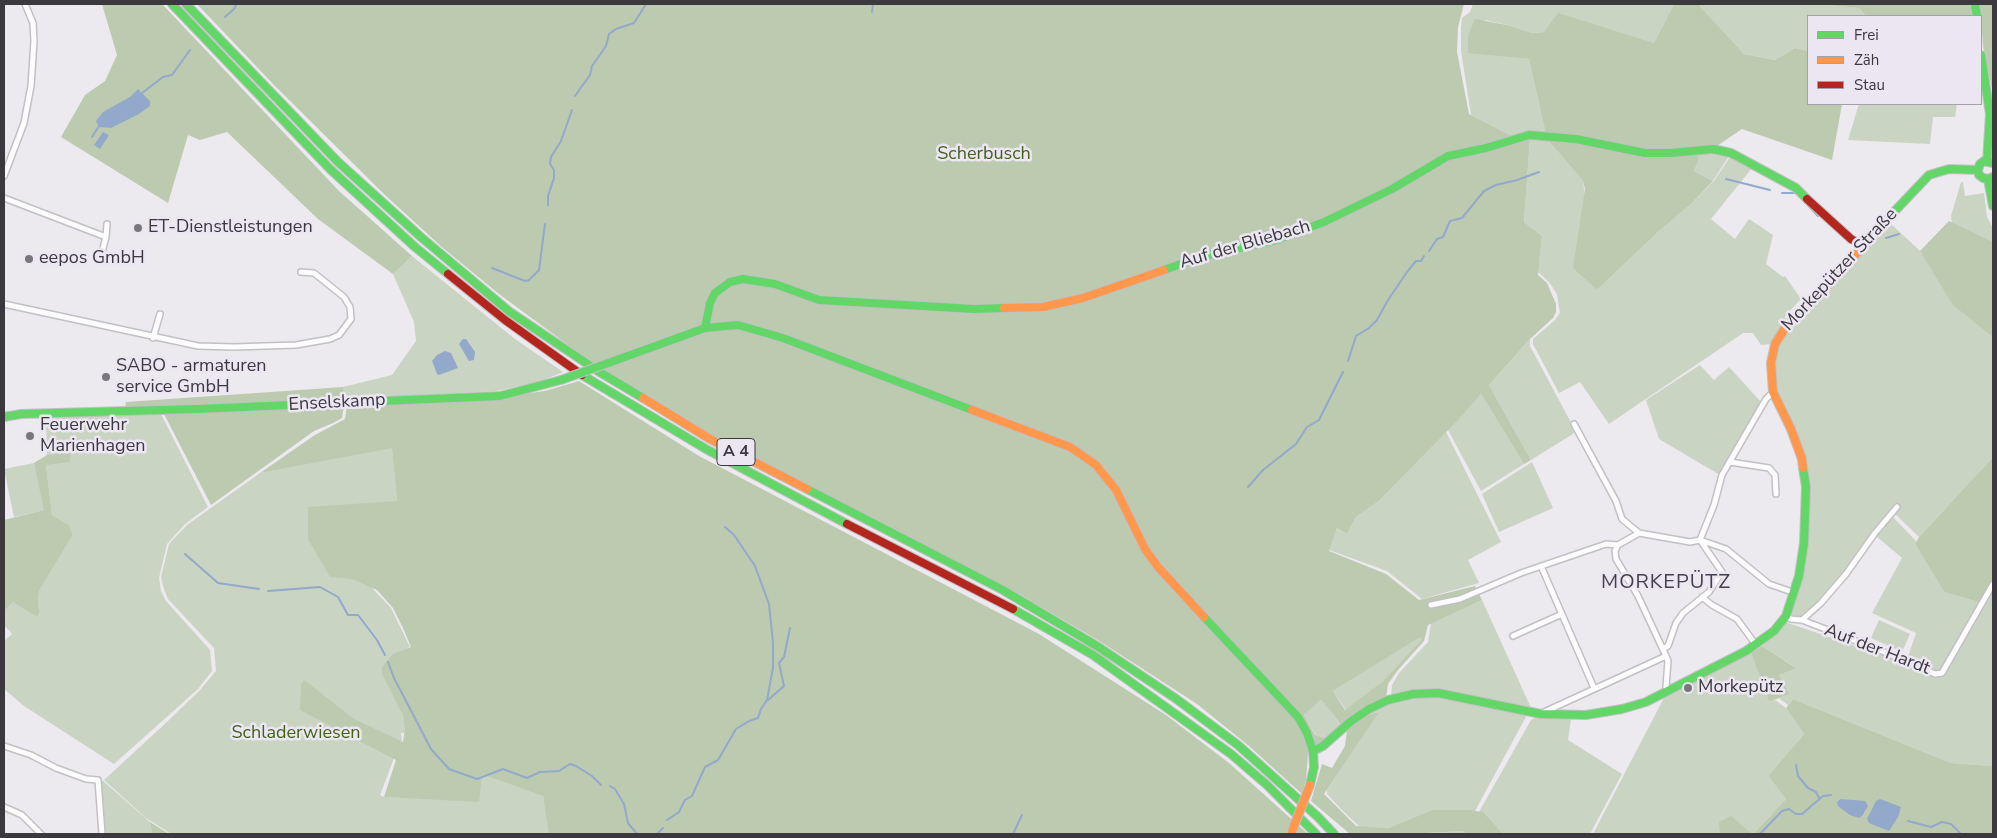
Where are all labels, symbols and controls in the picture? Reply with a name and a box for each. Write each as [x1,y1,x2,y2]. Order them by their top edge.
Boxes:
legend [1807,15,1982,105]
text: Frei [1854,25,1879,45]
text: Zäh [1854,50,1879,70]
text: Stau [1854,75,1885,95]
park label: Scherbusch [937,144,1031,166]
street label: Morkepützer Straße [1778,204,1902,336]
street label: Auf der Bliebach [1177,216,1313,274]
place label: ET-Dienstleistungen [148,217,313,239]
marker: ET-Dienstleistungen [132,222,144,234]
place label: eepos GmbH [39,248,145,270]
marker: eepos GmbH [23,253,35,265]
place label: SABO - armaturen service GmbH [116,356,266,398]
marker: SABO - armaturen service GmbH [100,371,112,383]
street label: Enselskamp [288,390,386,416]
place label: Feuerwehr Marienhagen [40,415,145,458]
marker: Feuerwehr Marienhagen [24,430,36,442]
road number: A 4 [717,438,755,466]
district label: MORKEPÜTZ [1600,571,1732,595]
street label: Auf der Hardt [1821,620,1933,680]
place label: Morkepütz [1698,677,1783,699]
marker: Morkepütz [1682,682,1694,694]
park label: Schladerwiesen [232,723,360,745]

